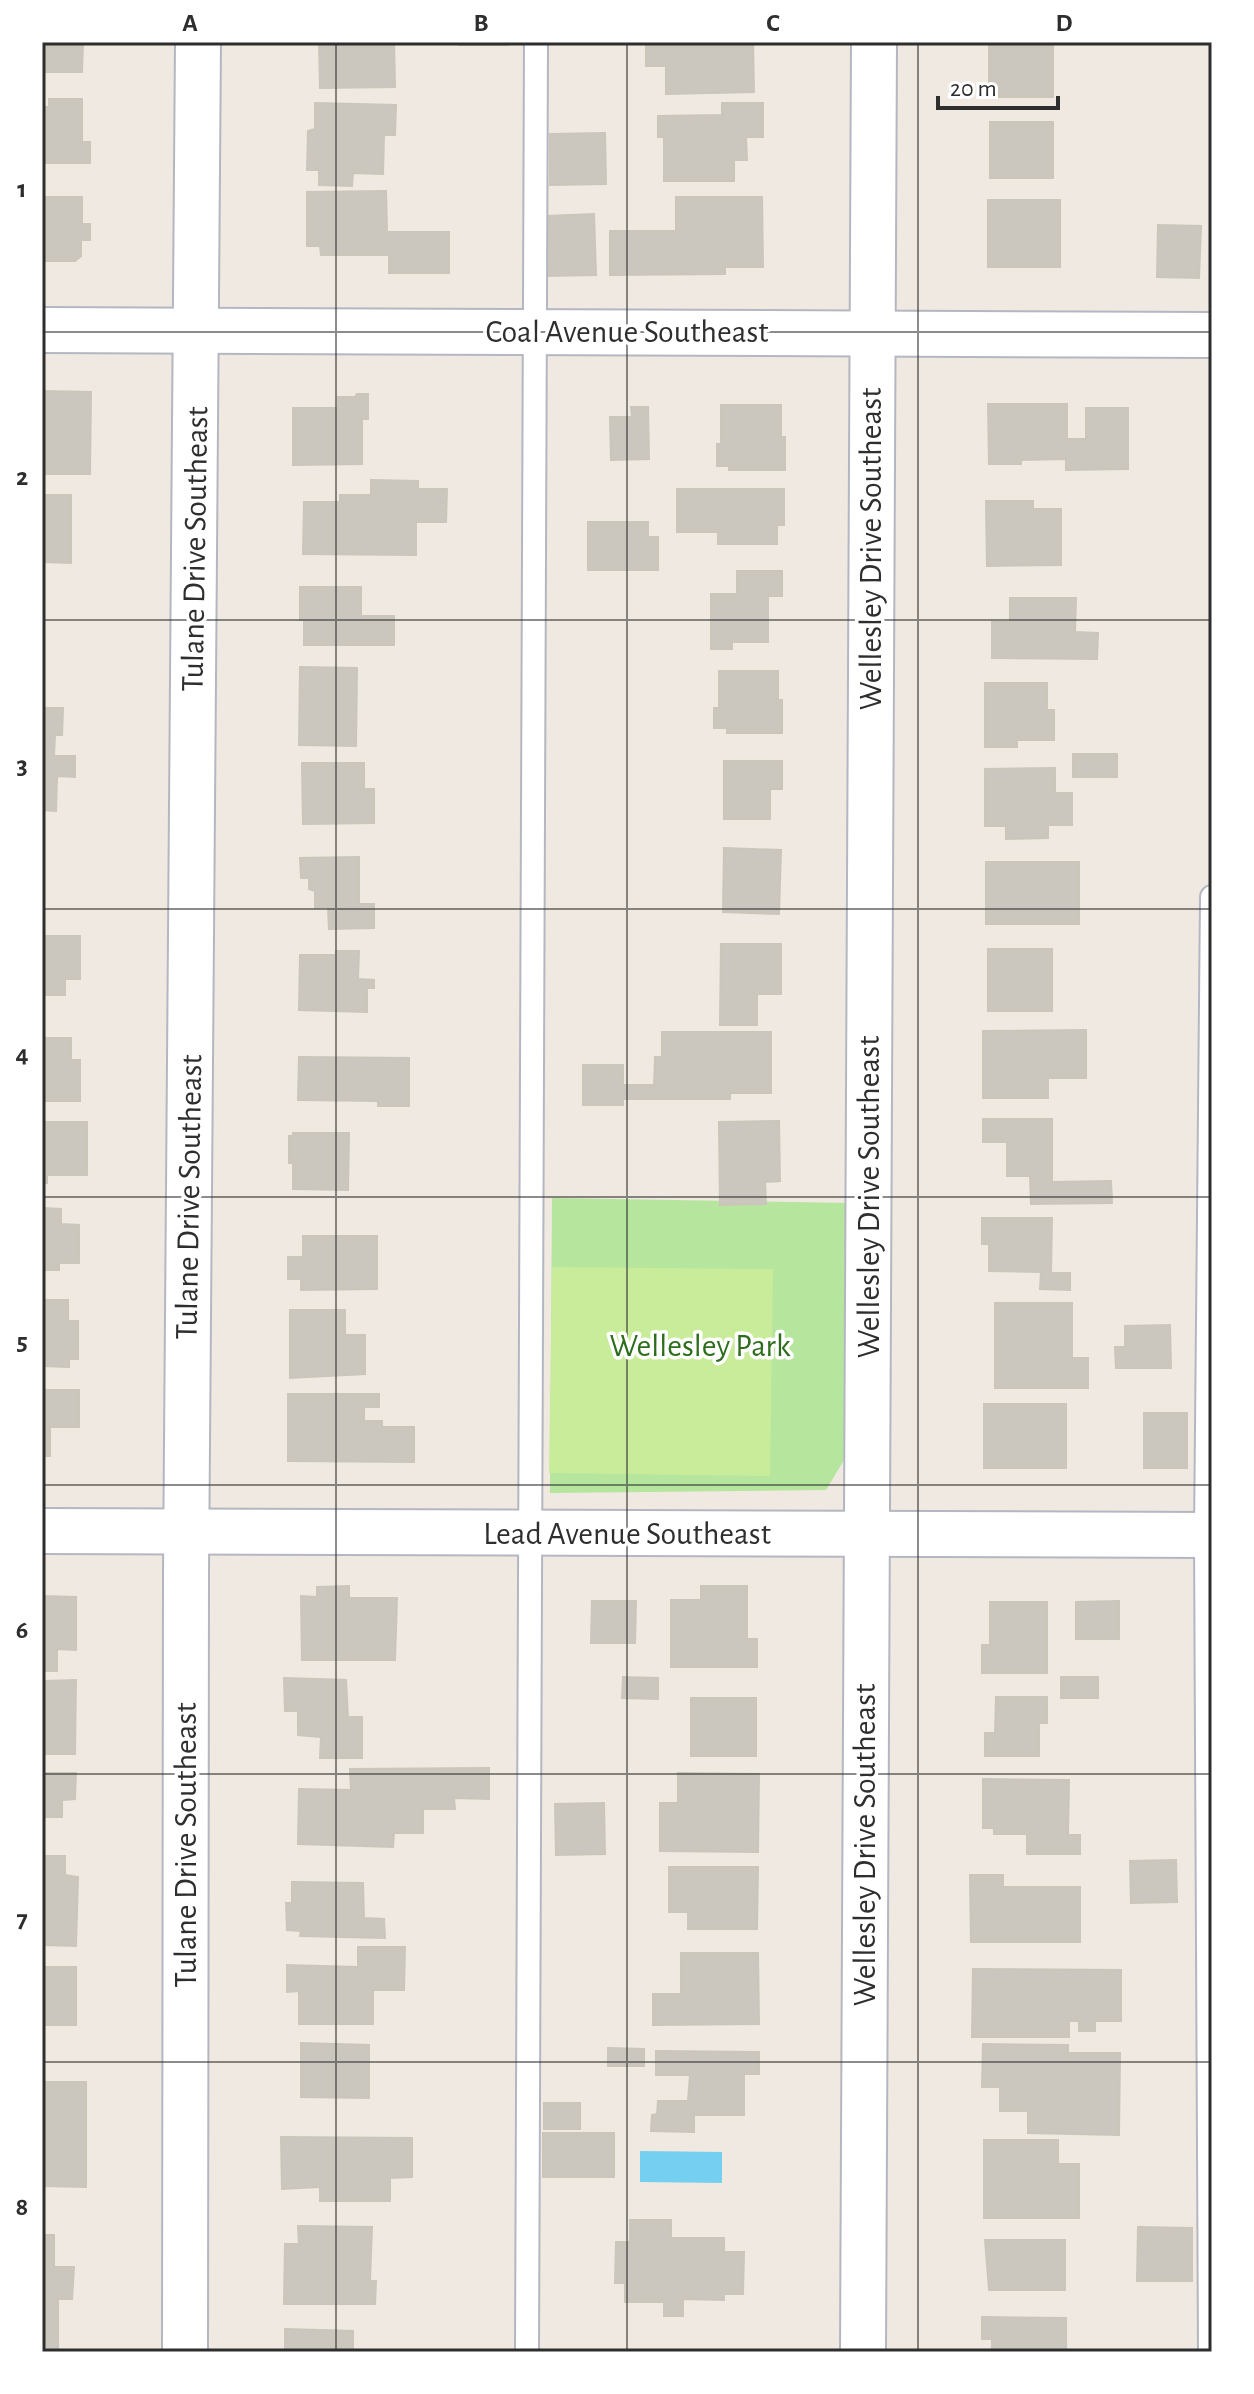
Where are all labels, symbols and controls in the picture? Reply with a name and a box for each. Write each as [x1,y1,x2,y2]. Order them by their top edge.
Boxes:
text: A [182,10,198,36]
text: B [473,10,489,36]
text: C [766,10,780,36]
text: D [1055,10,1073,36]
scale bar [938,60,1058,110]
text: 20 m [950,77,997,101]
text: 1 [17,176,27,202]
street label: Coal Avenue Southeast [485,316,769,348]
street label: Wellesley Drive Southeast [855,388,887,710]
street label: Tulane Drive Southeast [177,406,213,692]
text: 2 [16,464,28,490]
text: 3 [16,753,28,779]
street label: Wellesley Drive Southeast [853,1036,885,1358]
text: 4 [15,1041,29,1067]
street label: Tulane Drive Southeast [171,1054,207,1340]
text: 5 [16,1329,28,1355]
park label: Wellesley Park [609,1330,791,1362]
street label: Lead Avenue Southeast [483,1518,771,1550]
text: 6 [16,1617,28,1643]
street label: Wellesley Drive Southeast [849,1684,881,2006]
street label: Tulane Drive Southeast [170,1702,202,1988]
text: 7 [16,1906,28,1932]
text: 8 [16,2194,28,2220]

